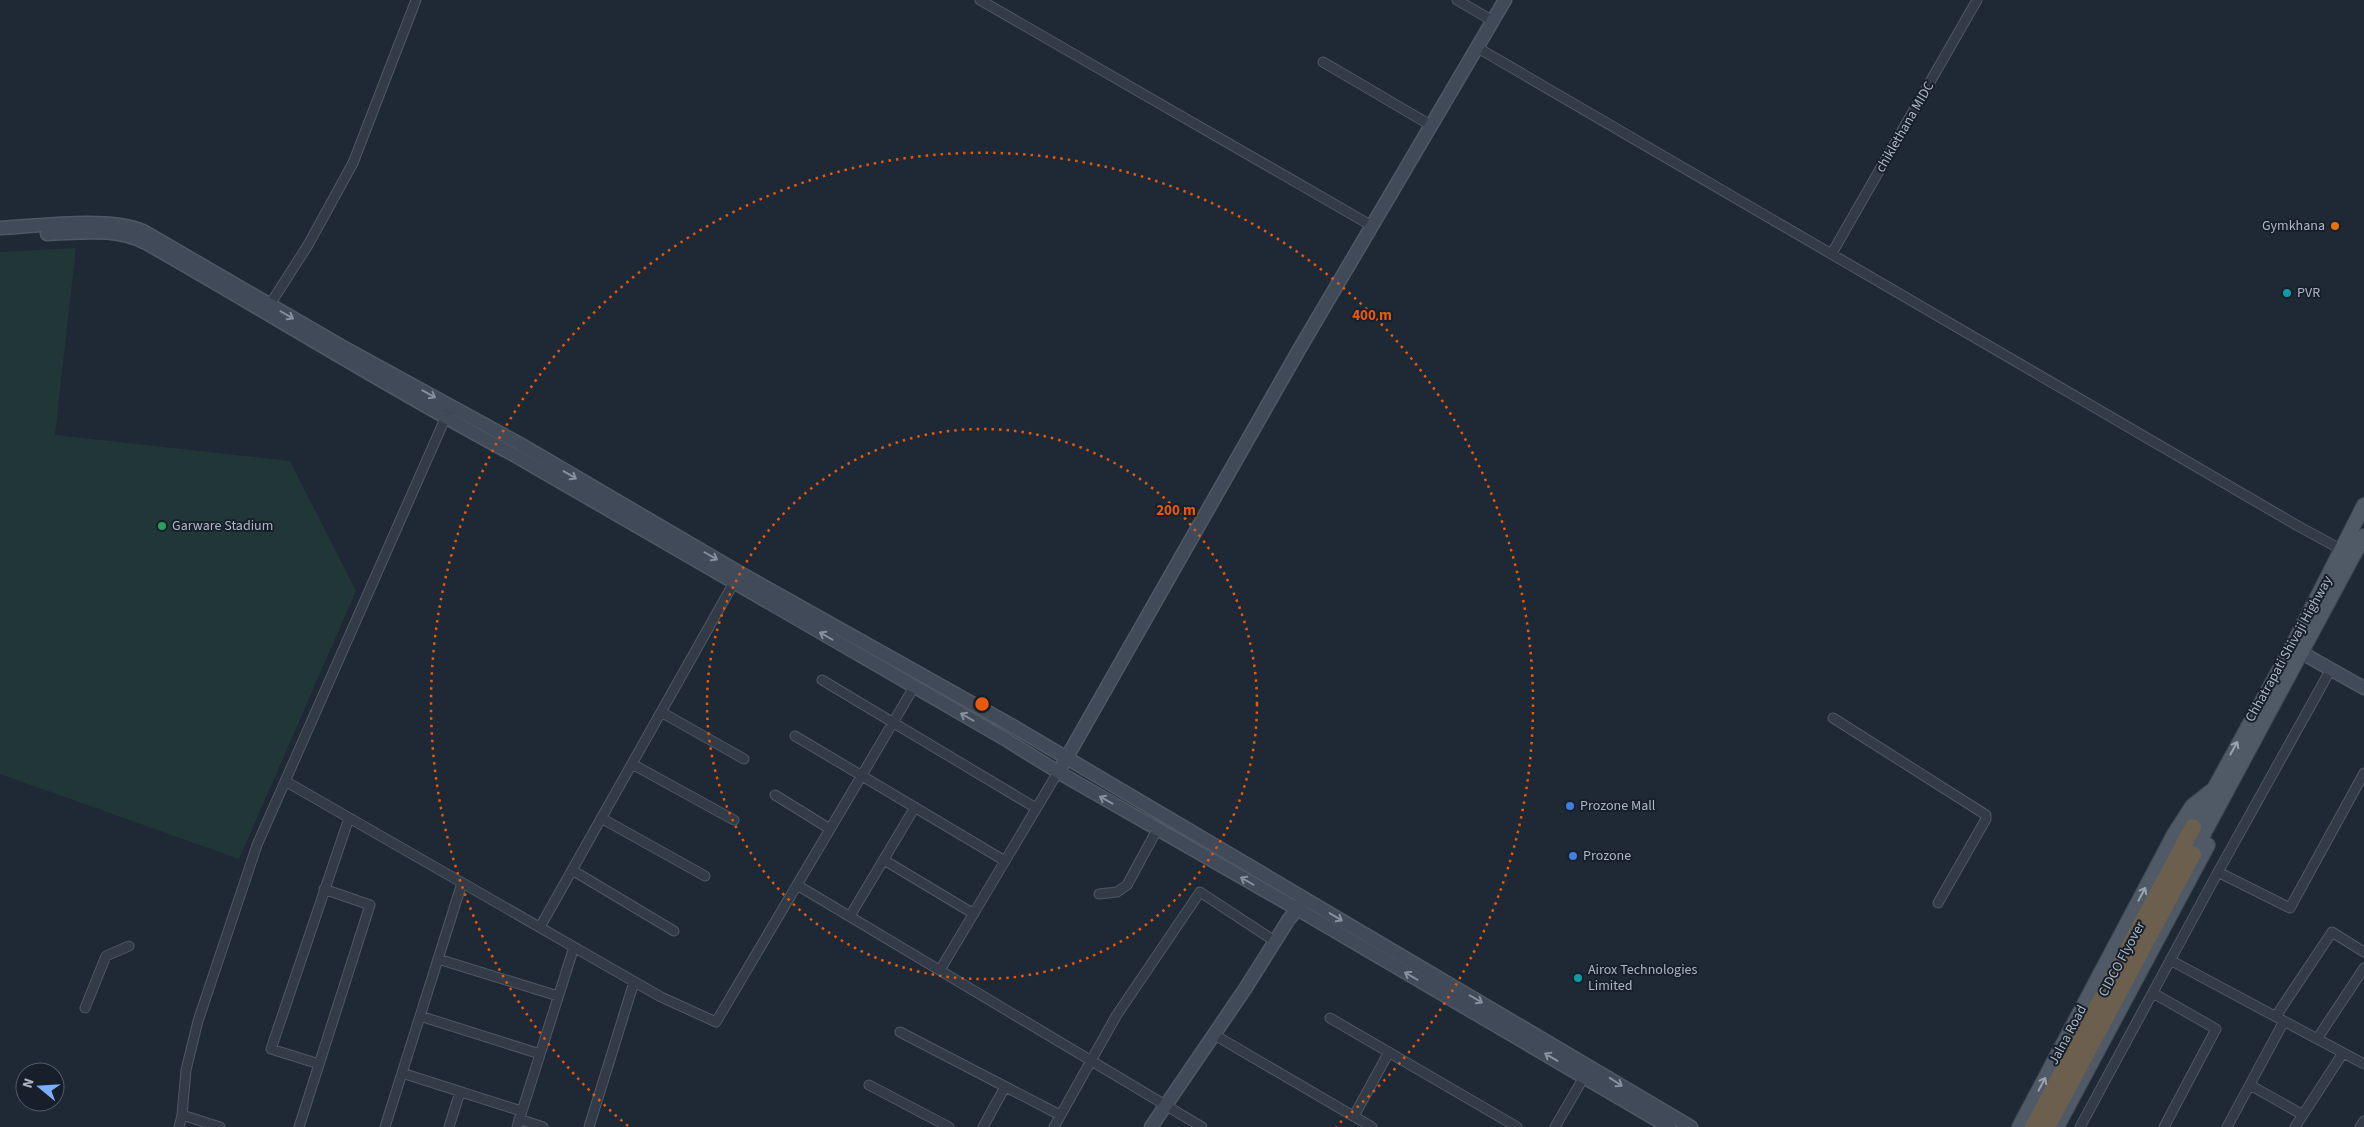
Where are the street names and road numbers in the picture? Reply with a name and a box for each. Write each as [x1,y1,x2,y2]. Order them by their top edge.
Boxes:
street label: chiklethana MIDC [1871,78,1939,176]
street label: Chhatrapati Shivaji Highway [2240,572,2338,726]
street label: CIDCO Flyover [2094,918,2150,1000]
street label: Jalna Road [2044,1002,2092,1068]

